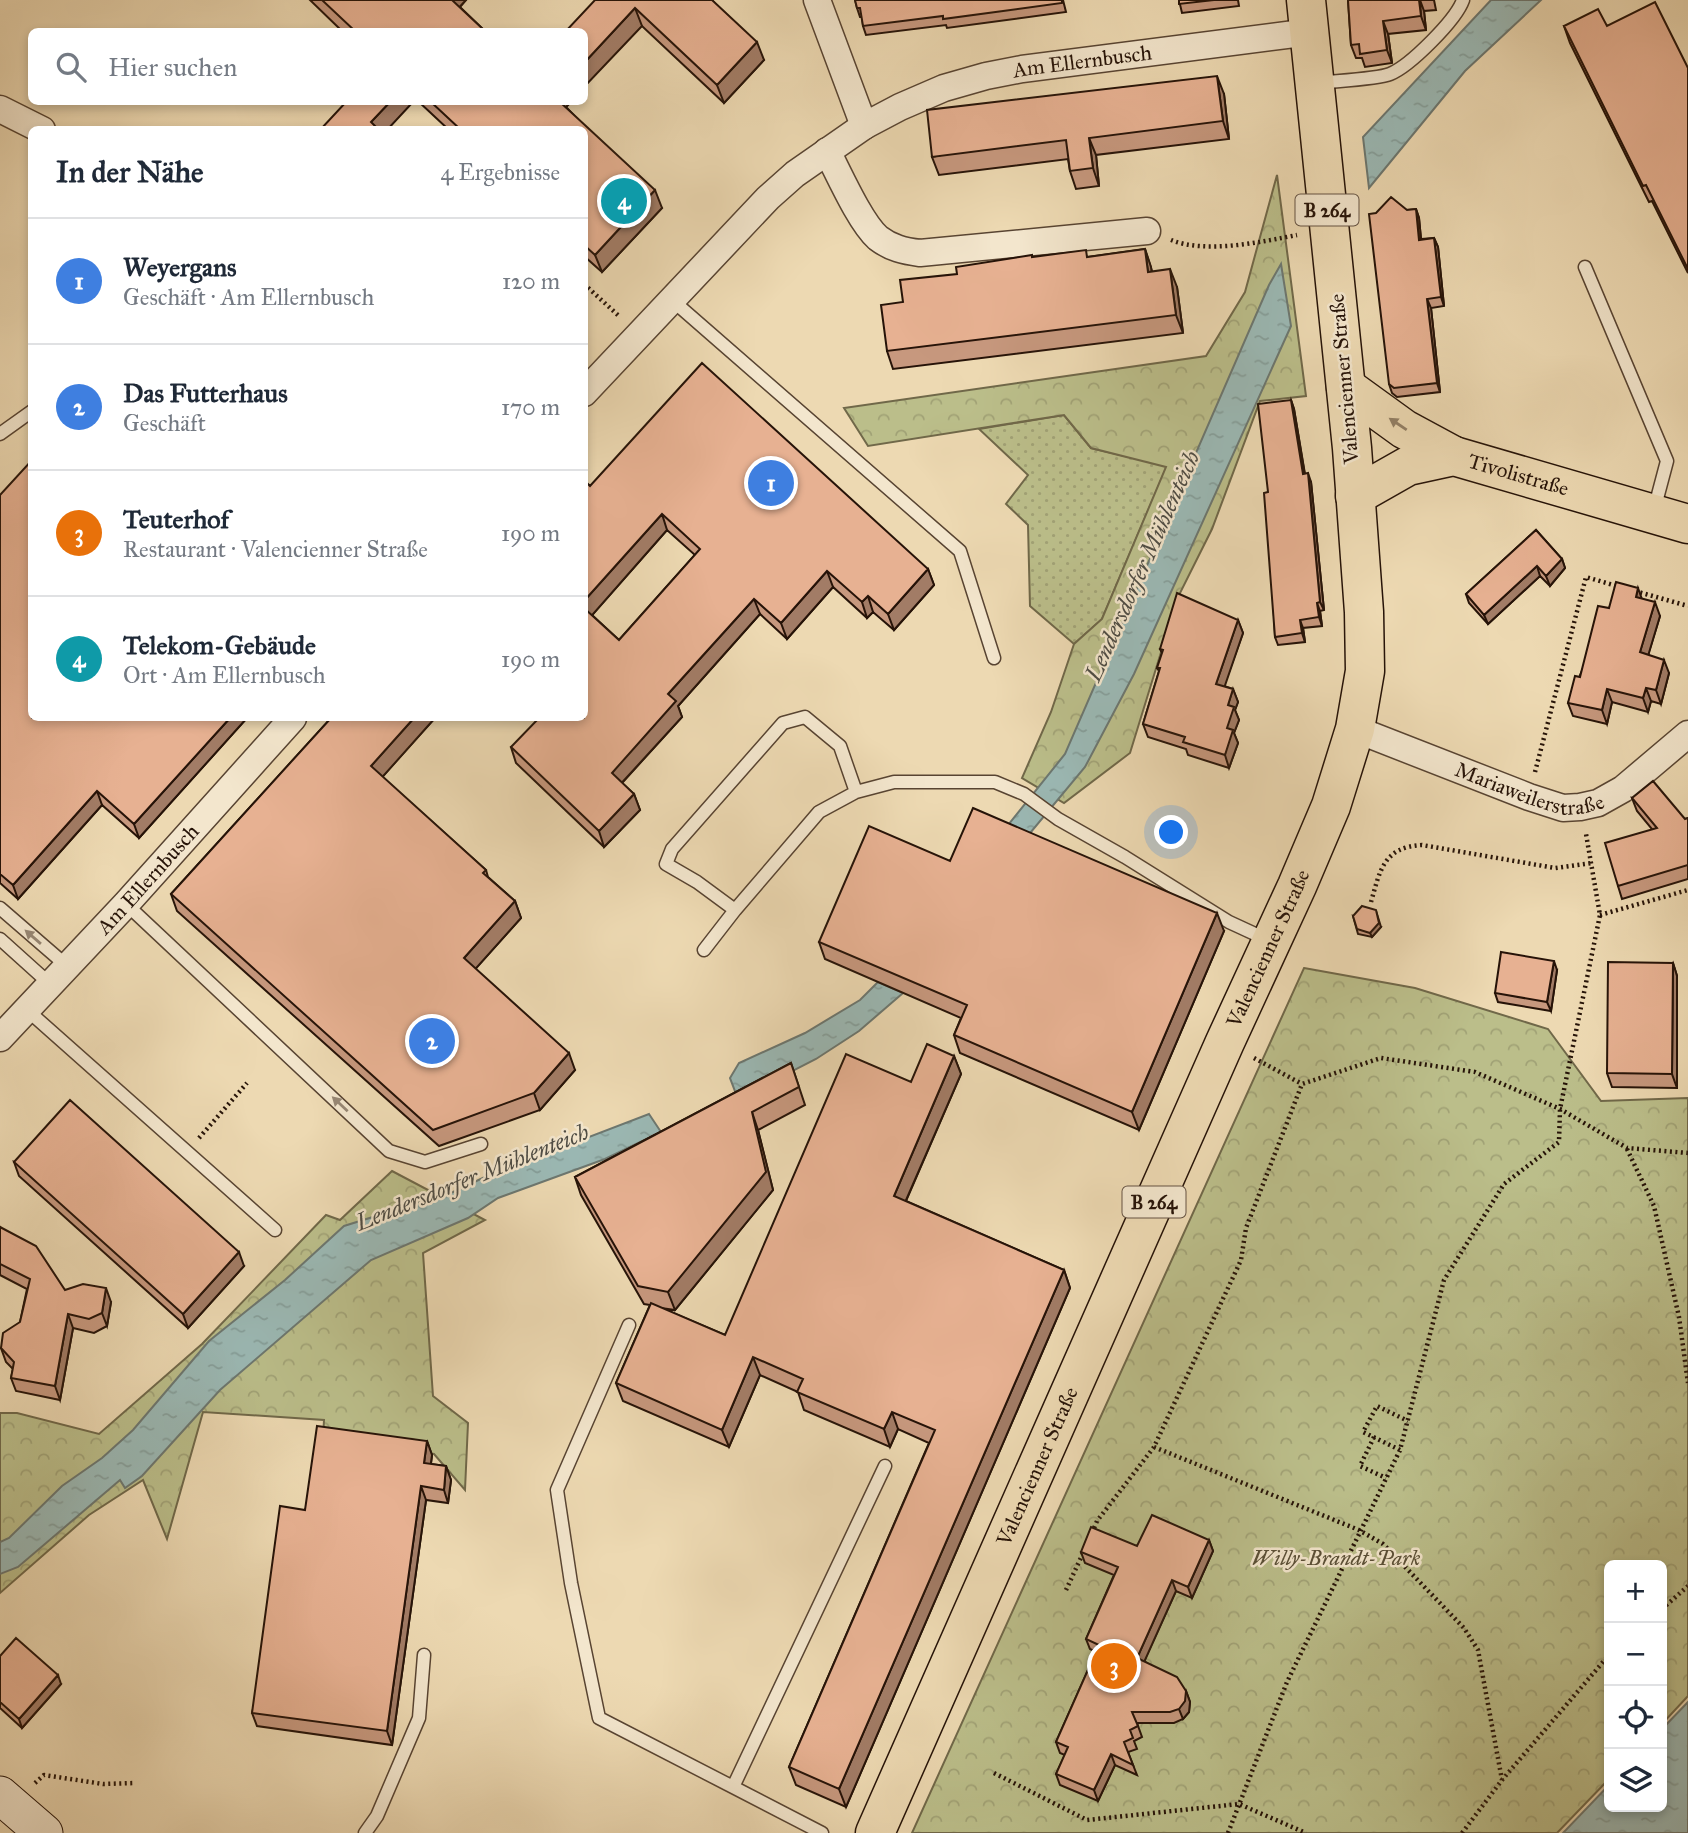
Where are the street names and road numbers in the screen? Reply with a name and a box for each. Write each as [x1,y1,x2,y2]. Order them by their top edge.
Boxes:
street label: Am Ellernbusch [1009,39,1154,84]
road number: B 264 [1296,194,1358,226]
street label: Valencienner Straße [1324,293,1364,466]
street label: Tivolistraße [1465,448,1572,502]
street label: Mariaweilerstraße [1451,756,1609,821]
street label: Am Ellernbusch [91,818,205,941]
street label: Valencienner Straße [1220,865,1316,1032]
road number: B 264 [1122,1186,1186,1218]
street label: Valencienner Straße [990,1383,1084,1551]

